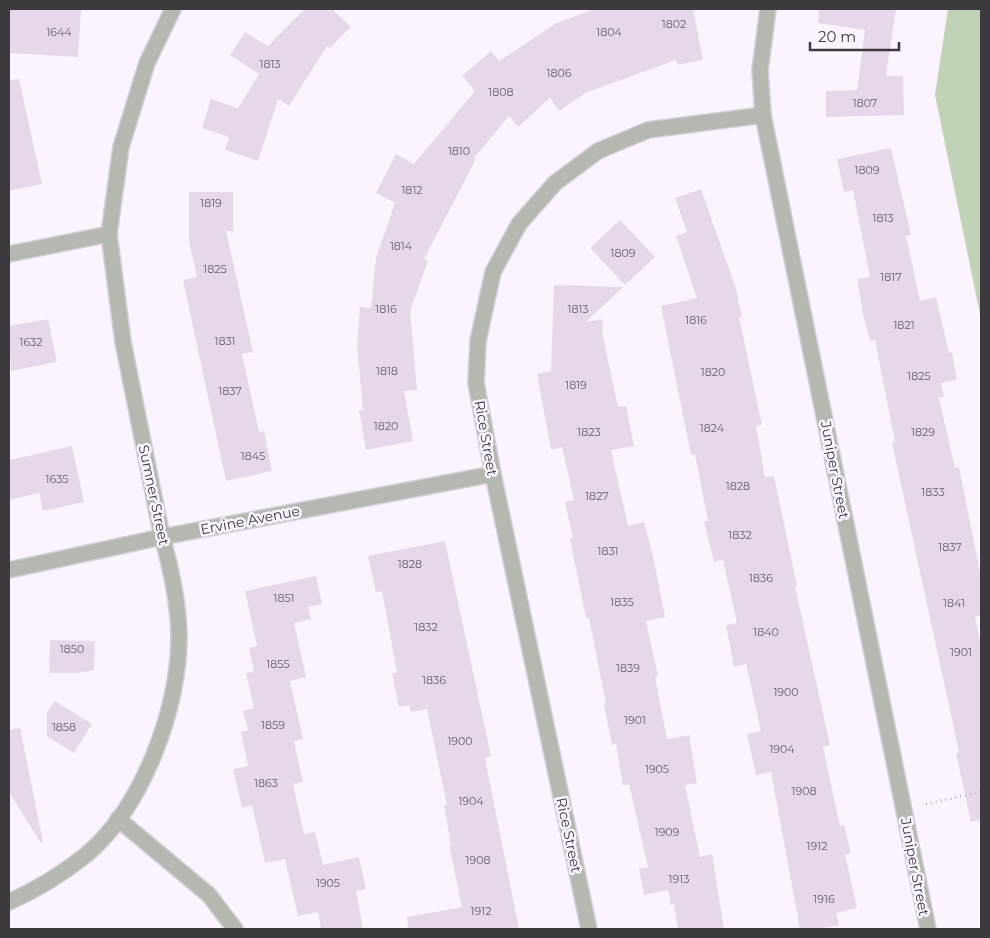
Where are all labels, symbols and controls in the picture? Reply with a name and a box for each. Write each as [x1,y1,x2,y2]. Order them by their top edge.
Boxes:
house number: 1802 [662,17,686,31]
scale bar [810,20,899,52]
house number: 1644 [46,25,72,39]
house number: 1804 [596,25,622,39]
text: 20 m [818,27,856,46]
house number: 1813 [259,57,281,71]
house number: 1806 [547,66,572,80]
house number: 1808 [488,85,514,99]
house number: 1807 [853,96,877,110]
house number: 1810 [448,144,470,158]
house number: 1809 [855,163,880,177]
house number: 1812 [401,183,423,197]
house number: 1819 [200,196,222,210]
house number: 1813 [872,211,894,225]
house number: 1814 [390,239,413,253]
house number: 1809 [611,246,636,260]
house number: 1825 [203,262,227,276]
house number: 1817 [880,270,902,284]
house number: 1816 [375,302,397,316]
house number: 1813 [567,302,589,316]
house number: 1816 [685,313,707,327]
house number: 1821 [893,318,915,332]
house number: 1831 [214,334,236,348]
house number: 1632 [19,335,43,349]
house number: 1818 [376,364,398,378]
house number: 1820 [701,365,725,379]
house number: 1825 [907,369,931,383]
house number: 1819 [565,378,587,392]
house number: 1837 [218,384,242,398]
street label: Rice Street [471,399,502,477]
house number: 1820 [374,419,398,433]
street label: Juniper Street [817,419,853,521]
house number: 1824 [700,421,725,435]
house number: 1823 [577,425,601,439]
house number: 1829 [911,425,935,439]
street label: Sumner Street [135,443,174,547]
house number: 1845 [241,449,265,463]
house number: 1635 [46,472,69,486]
house number: 1828 [726,479,750,493]
house number: 1833 [921,485,945,499]
house number: 1827 [585,489,609,503]
street label: Ervine Avenue [199,502,301,538]
house number: 1832 [728,528,752,542]
house number: 1837 [938,540,962,554]
house number: 1831 [597,544,619,558]
house number: 1828 [398,557,422,571]
house number: 1836 [749,571,773,585]
house number: 1851 [273,591,295,605]
house number: 1835 [610,595,634,609]
house number: 1841 [943,596,965,610]
house number: 1832 [414,620,438,634]
house number: 1840 [753,625,779,639]
house number: 1850 [60,642,84,656]
house number: 1901 [950,645,972,659]
house number: 1855 [266,657,290,671]
house number: 1839 [616,661,640,675]
house number: 1836 [422,673,446,687]
house number: 1900 [773,685,799,699]
house number: 1901 [624,713,646,727]
house number: 1859 [261,718,285,732]
house number: 1858 [52,720,76,734]
house number: 1900 [447,734,473,748]
house number: 1904 [769,742,795,756]
house number: 1905 [645,762,669,776]
house number: 1863 [254,776,278,790]
house number: 1908 [792,784,816,798]
house number: 1904 [458,794,484,808]
street label: Rice Street [552,796,586,874]
street label: Juniper Street [897,816,933,918]
house number: 1909 [655,825,680,839]
house number: 1912 [807,839,827,853]
house number: 1908 [466,853,490,867]
house number: 1913 [669,872,689,886]
house number: 1905 [316,876,340,890]
house number: 1916 [813,892,835,906]
house number: 1912 [471,904,491,918]

